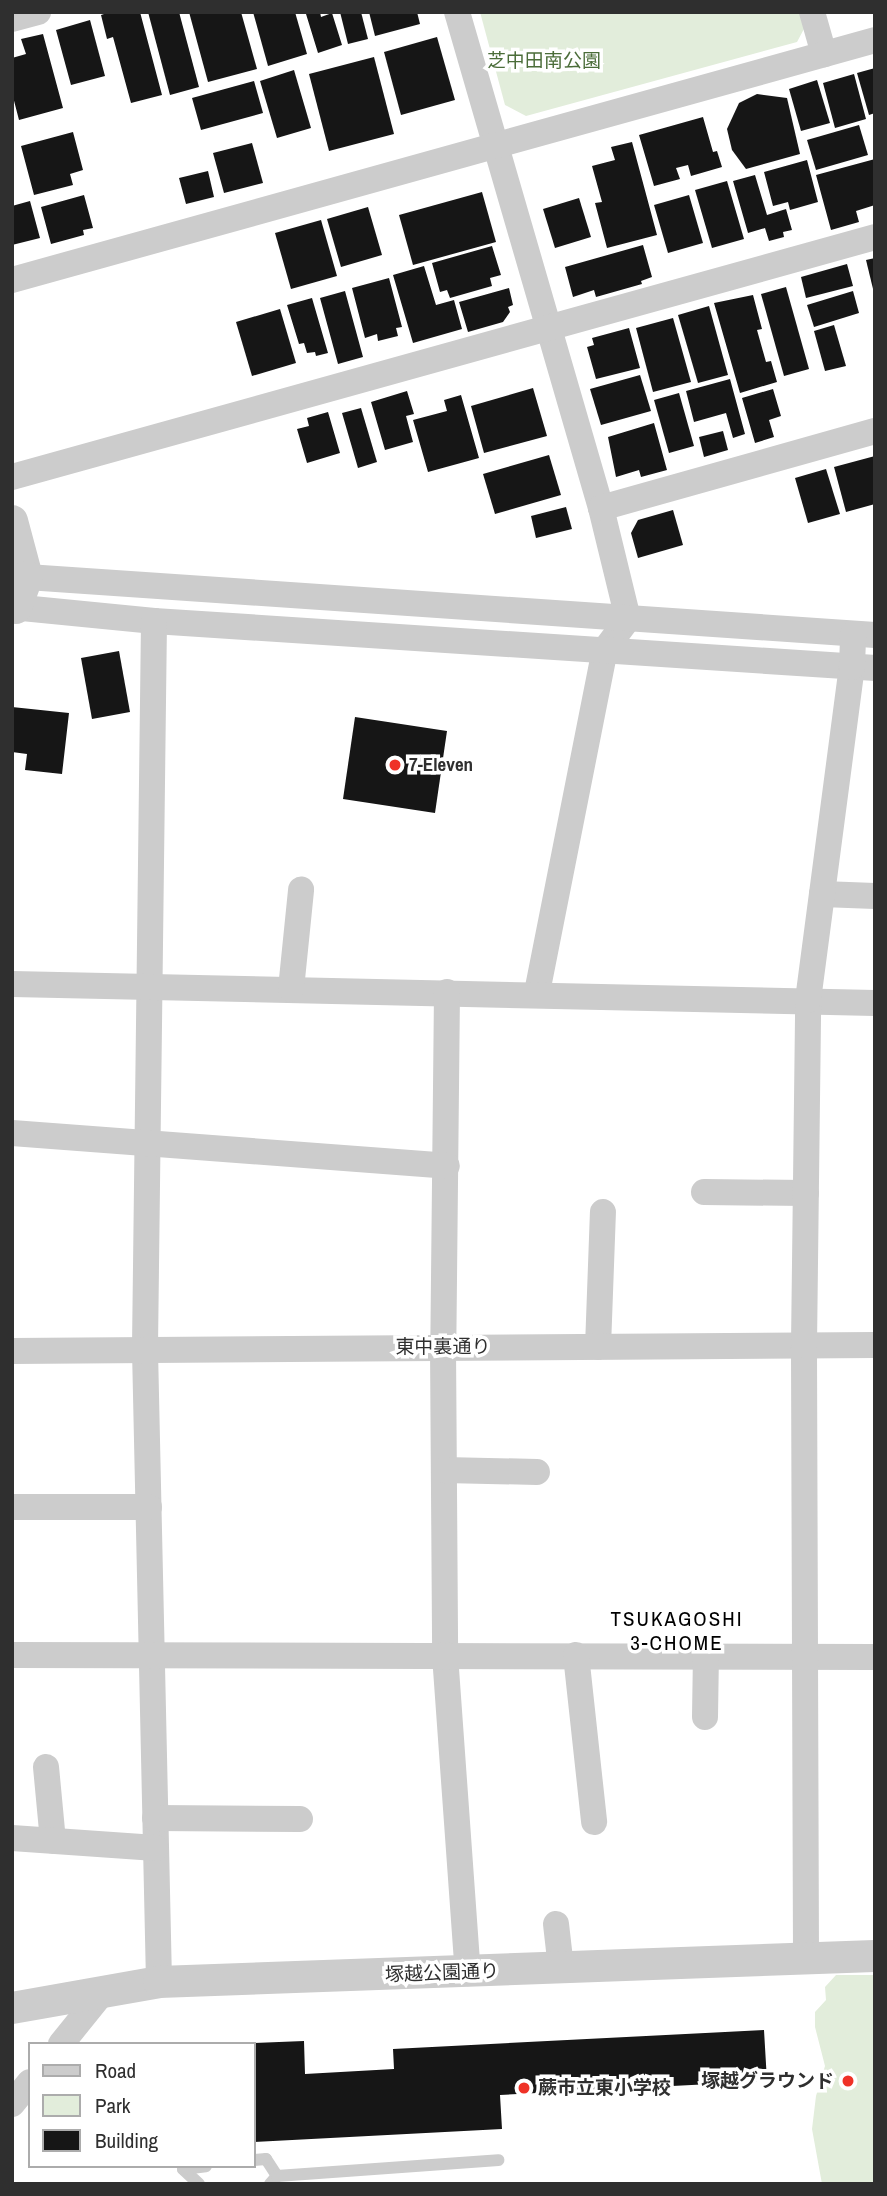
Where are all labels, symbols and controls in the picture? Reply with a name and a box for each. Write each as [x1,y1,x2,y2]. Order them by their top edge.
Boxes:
park label: 芝中田南公園 [487,50,601,72]
place label: 7-Eleven [409,754,473,776]
marker: 7-Eleven [387,757,403,773]
street label: 東中裏通り [396,1336,490,1358]
district label: TSUKAGOSHI 3-CHOME [612,1606,742,1656]
street label: 塚越公園通り [385,1960,499,1986]
legend [28,2042,256,2168]
text: Road [95,2056,136,2085]
place label: 塚越グラウンド [701,2070,834,2092]
marker: 塚越グラウンド [840,2073,856,2089]
place label: 蕨市立東小学校 [538,2077,671,2099]
marker: 蕨市立東小学校 [516,2080,532,2096]
text: Park [95,2091,130,2120]
text: Building [95,2126,158,2155]

